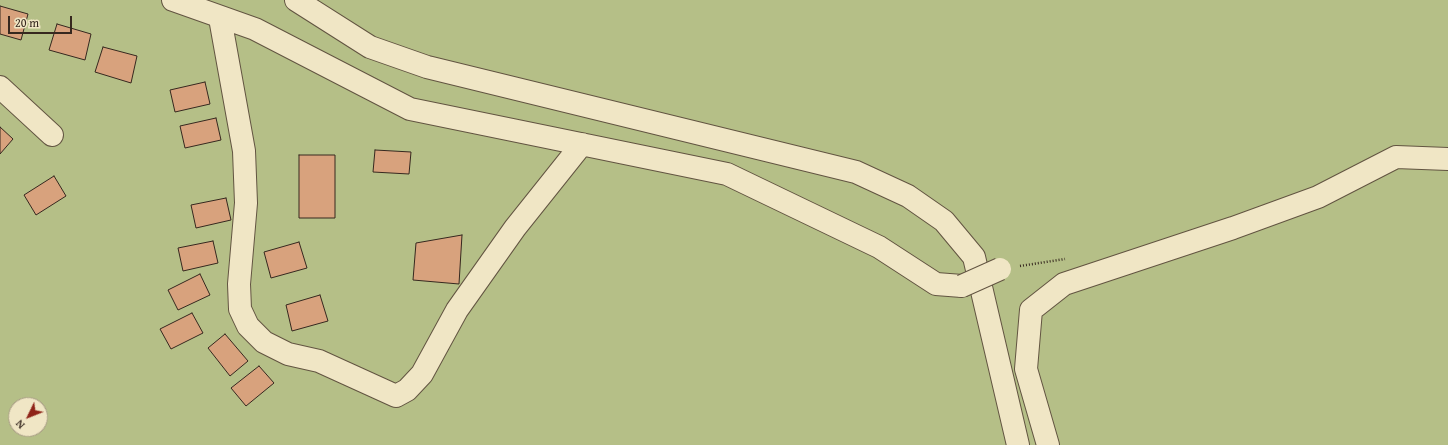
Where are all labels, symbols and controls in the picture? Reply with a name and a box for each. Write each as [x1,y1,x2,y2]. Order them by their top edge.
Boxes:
scale bar [10,8,74,34]
text: 20 m [15,14,39,31]
north arrow [8,397,48,437]
text: N [12,416,28,433]

